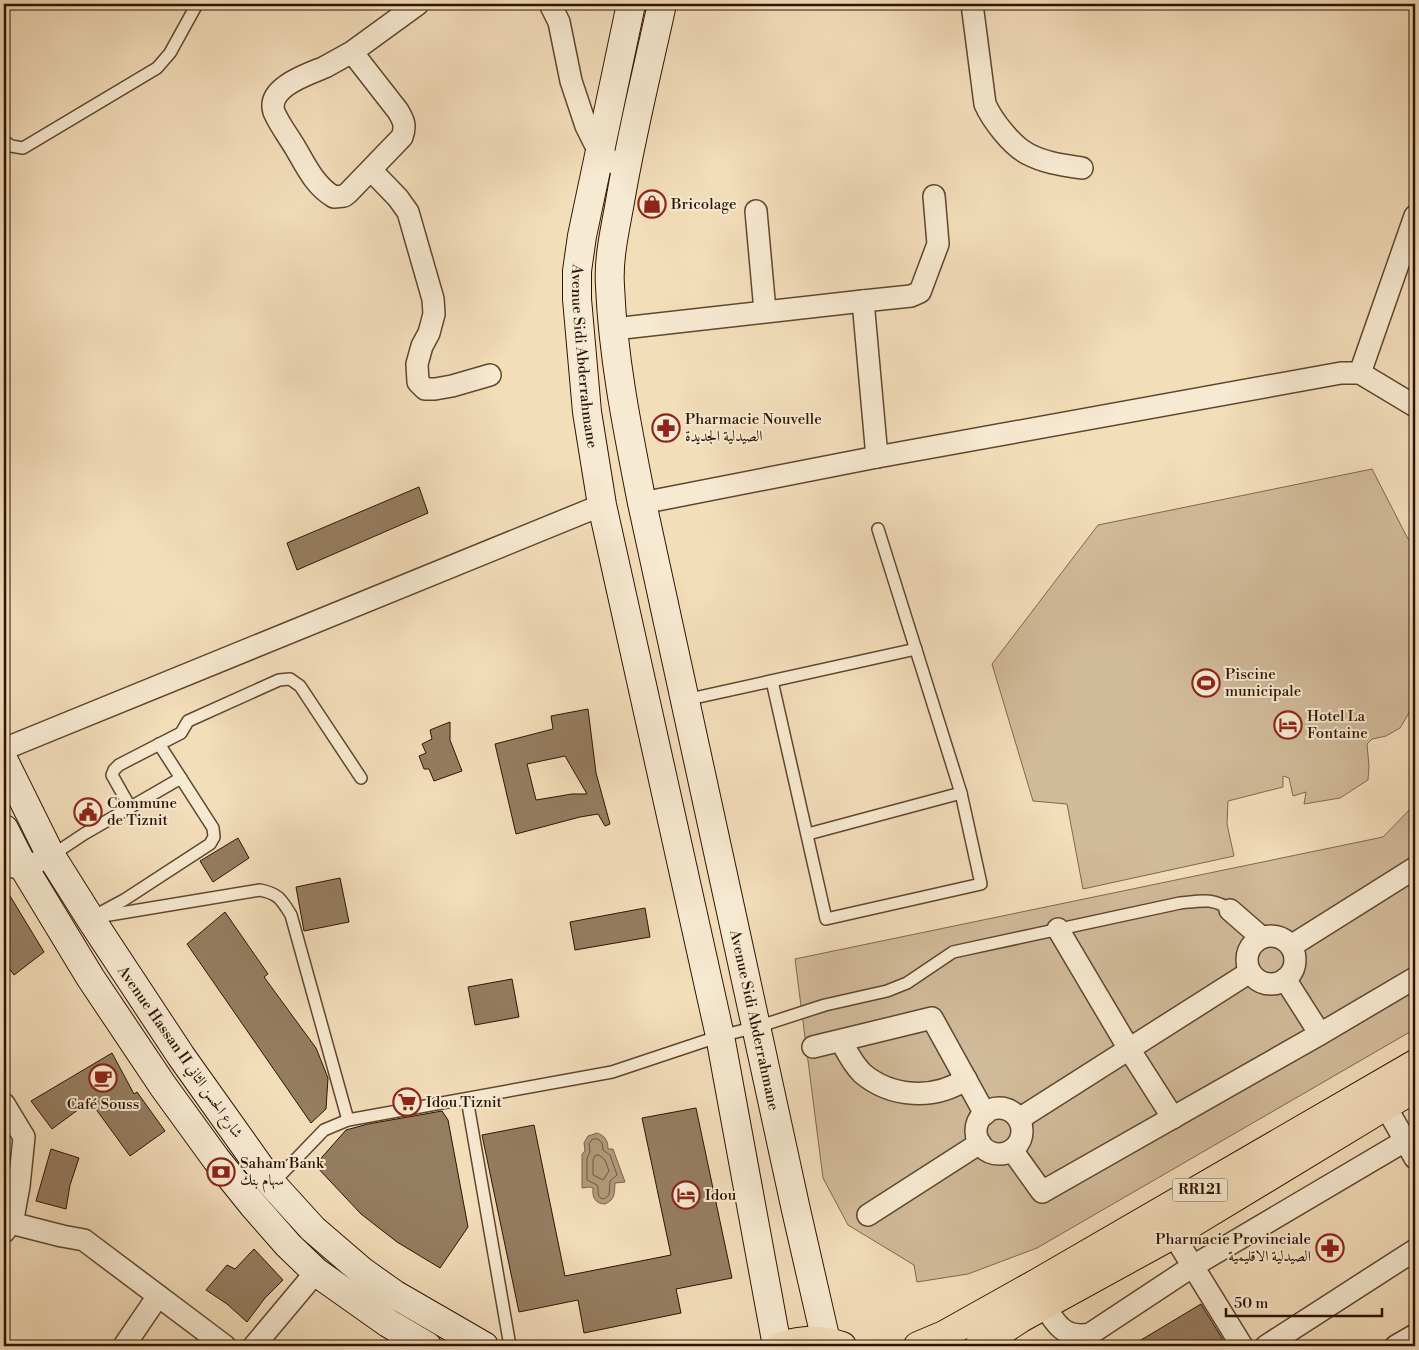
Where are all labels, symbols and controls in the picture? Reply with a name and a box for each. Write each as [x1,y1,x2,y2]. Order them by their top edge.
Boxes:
shop icon: Bricolage [637,189,667,219]
place label: Bricolage [670,195,736,214]
street label: Avenue Sidi Abderrahmane [567,262,602,449]
place label: Pharmacie Nouvelle الصيدلية الجديدة [685,410,822,446]
pharmacy icon: Pharmacie Nouvelle الصيدلية الجديدة [651,413,681,443]
place label: Piscine municipale [1225,665,1301,701]
sports icon: Piscine municipale [1191,668,1221,698]
place label: Hotel La Fontaine [1307,707,1368,743]
hotel icon: Hotel La Fontaine [1273,710,1303,740]
place label: Commune de Tiznit [107,794,177,830]
public building icon: Commune de Tiznit [73,797,103,827]
street label: Avenue Sidi Abderrahmane [726,927,784,1112]
street label: Avenue Hassan II شارع الحسن الثاني [110,961,247,1144]
cafe icon: Café Souss [88,1063,118,1093]
supermarket icon: Idou Tiznit [392,1087,422,1117]
place label: Idou Tiznit [426,1093,503,1112]
place label: Café Souss [67,1095,139,1114]
place label: Saham Bank سهام بنك [240,1154,325,1193]
bank icon: Saham Bank سهام بنك [206,1157,236,1187]
road number: RR121 [1172,1178,1228,1202]
hotel icon: Idou [671,1180,701,1210]
place label: Idou [705,1186,737,1205]
place label: Pharmacie Provinciale الصيدلية الاقليمية [1155,1230,1311,1266]
pharmacy icon: Pharmacie Provinciale الصيدلية الاقليمية [1315,1233,1345,1263]
scale bar [1226,1285,1383,1317]
text: 50 m [1234,1294,1268,1313]

